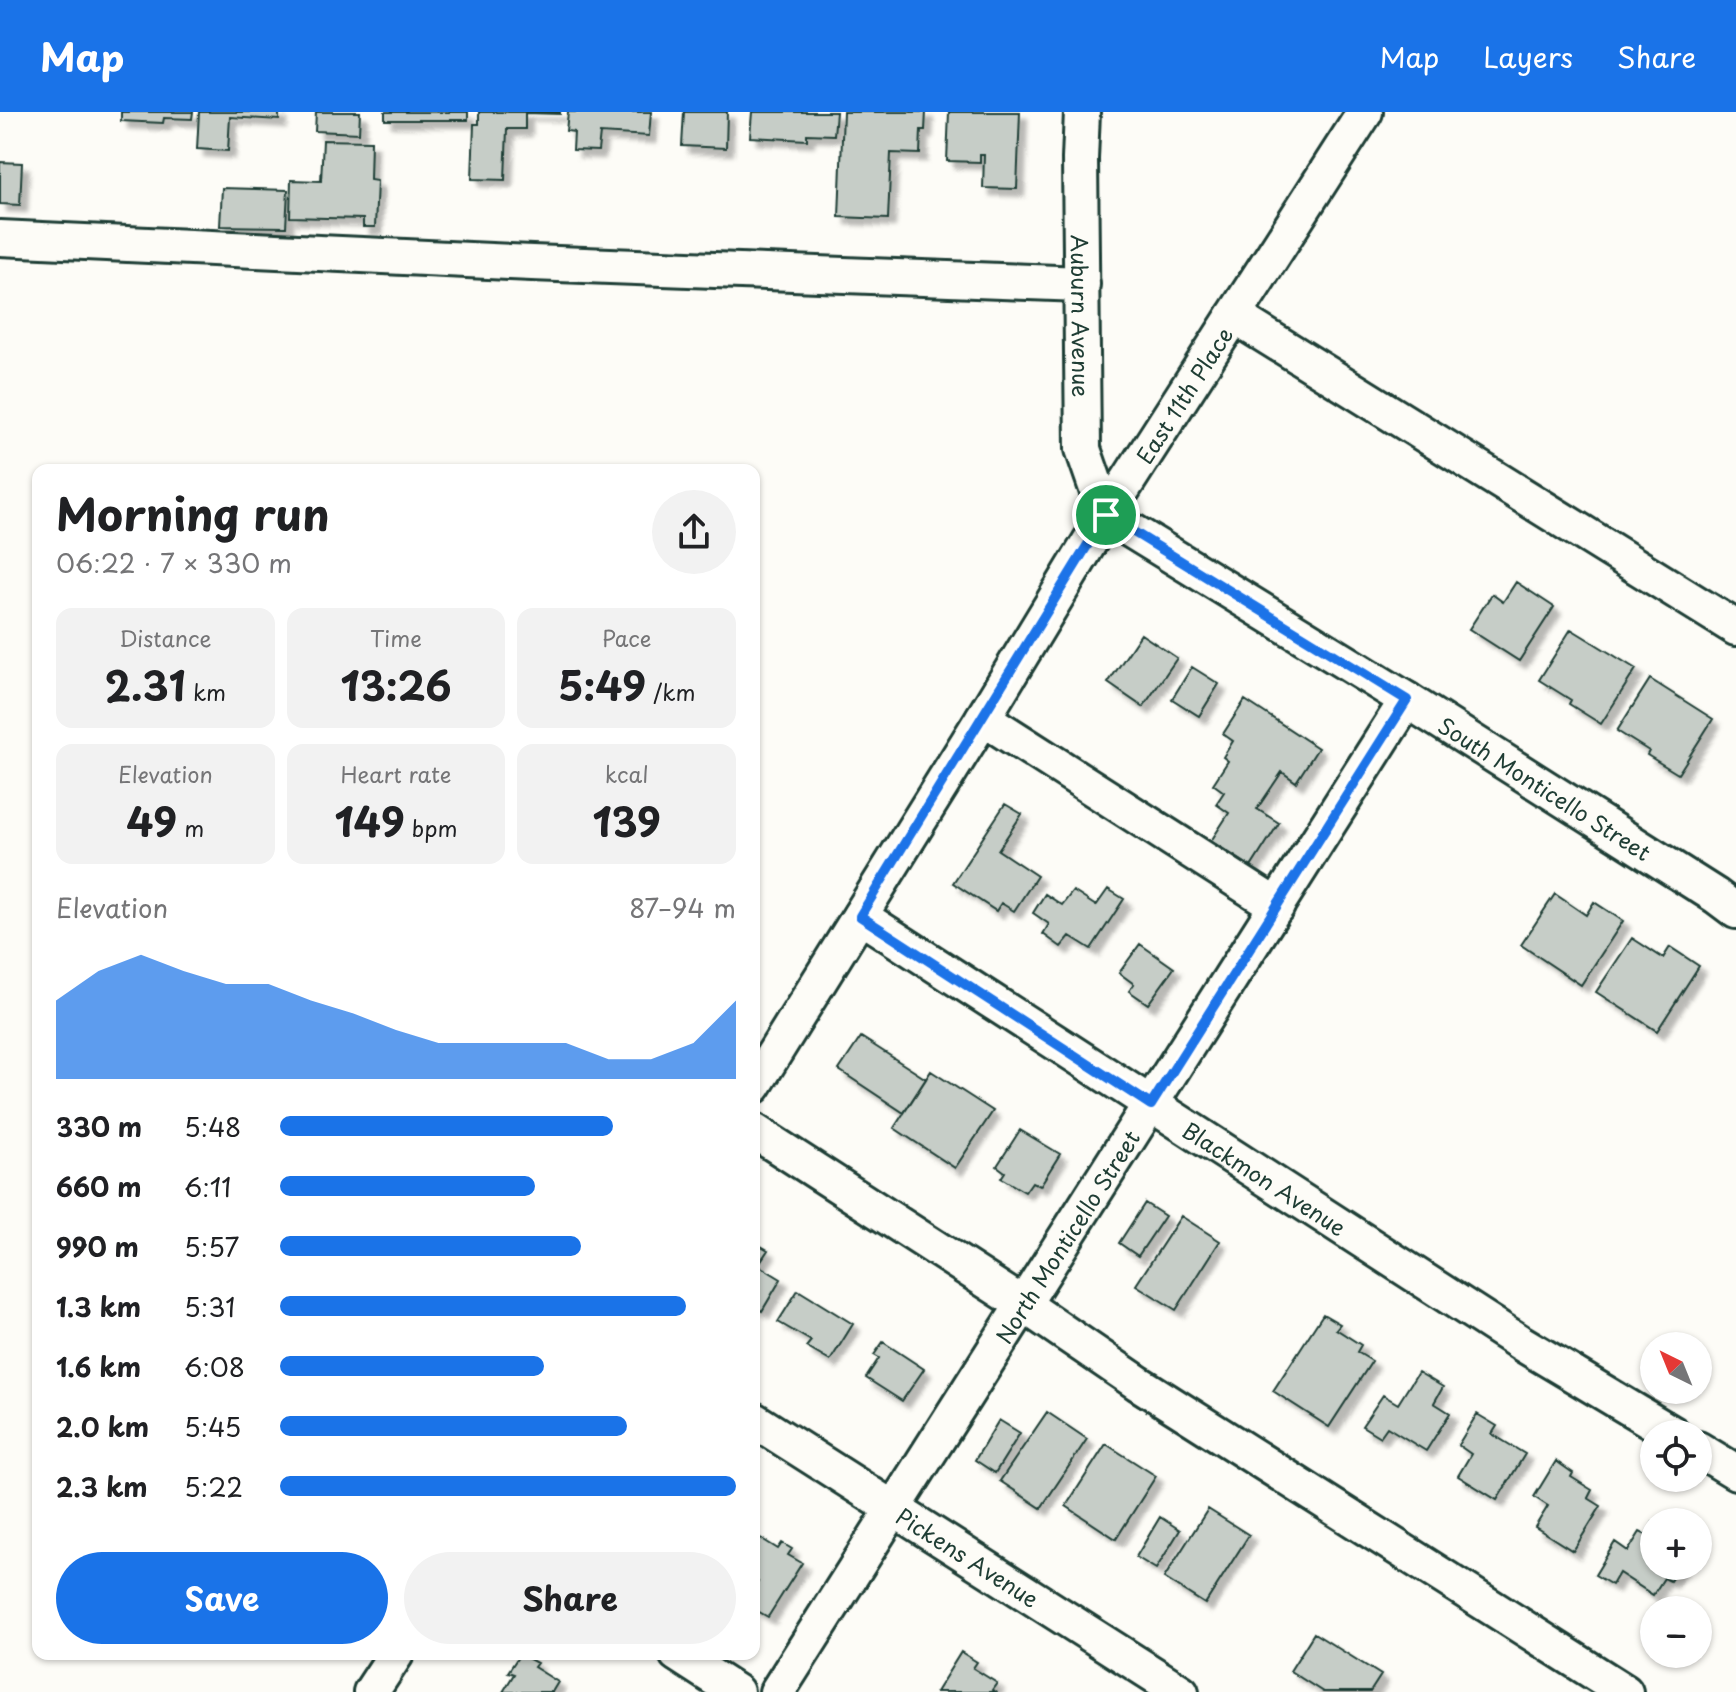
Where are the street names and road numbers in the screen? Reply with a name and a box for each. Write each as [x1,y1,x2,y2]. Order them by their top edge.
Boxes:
street label: Auburn Avenue [1064,234,1099,397]
street label: East 11th Place [1127,320,1240,470]
street label: South Monticello Street [1432,708,1658,868]
street label: Blackmon Avenue [1177,1112,1353,1243]
street label: North Monticello Street [986,1123,1147,1349]
street label: Pickens Avenue [891,1499,1046,1614]

